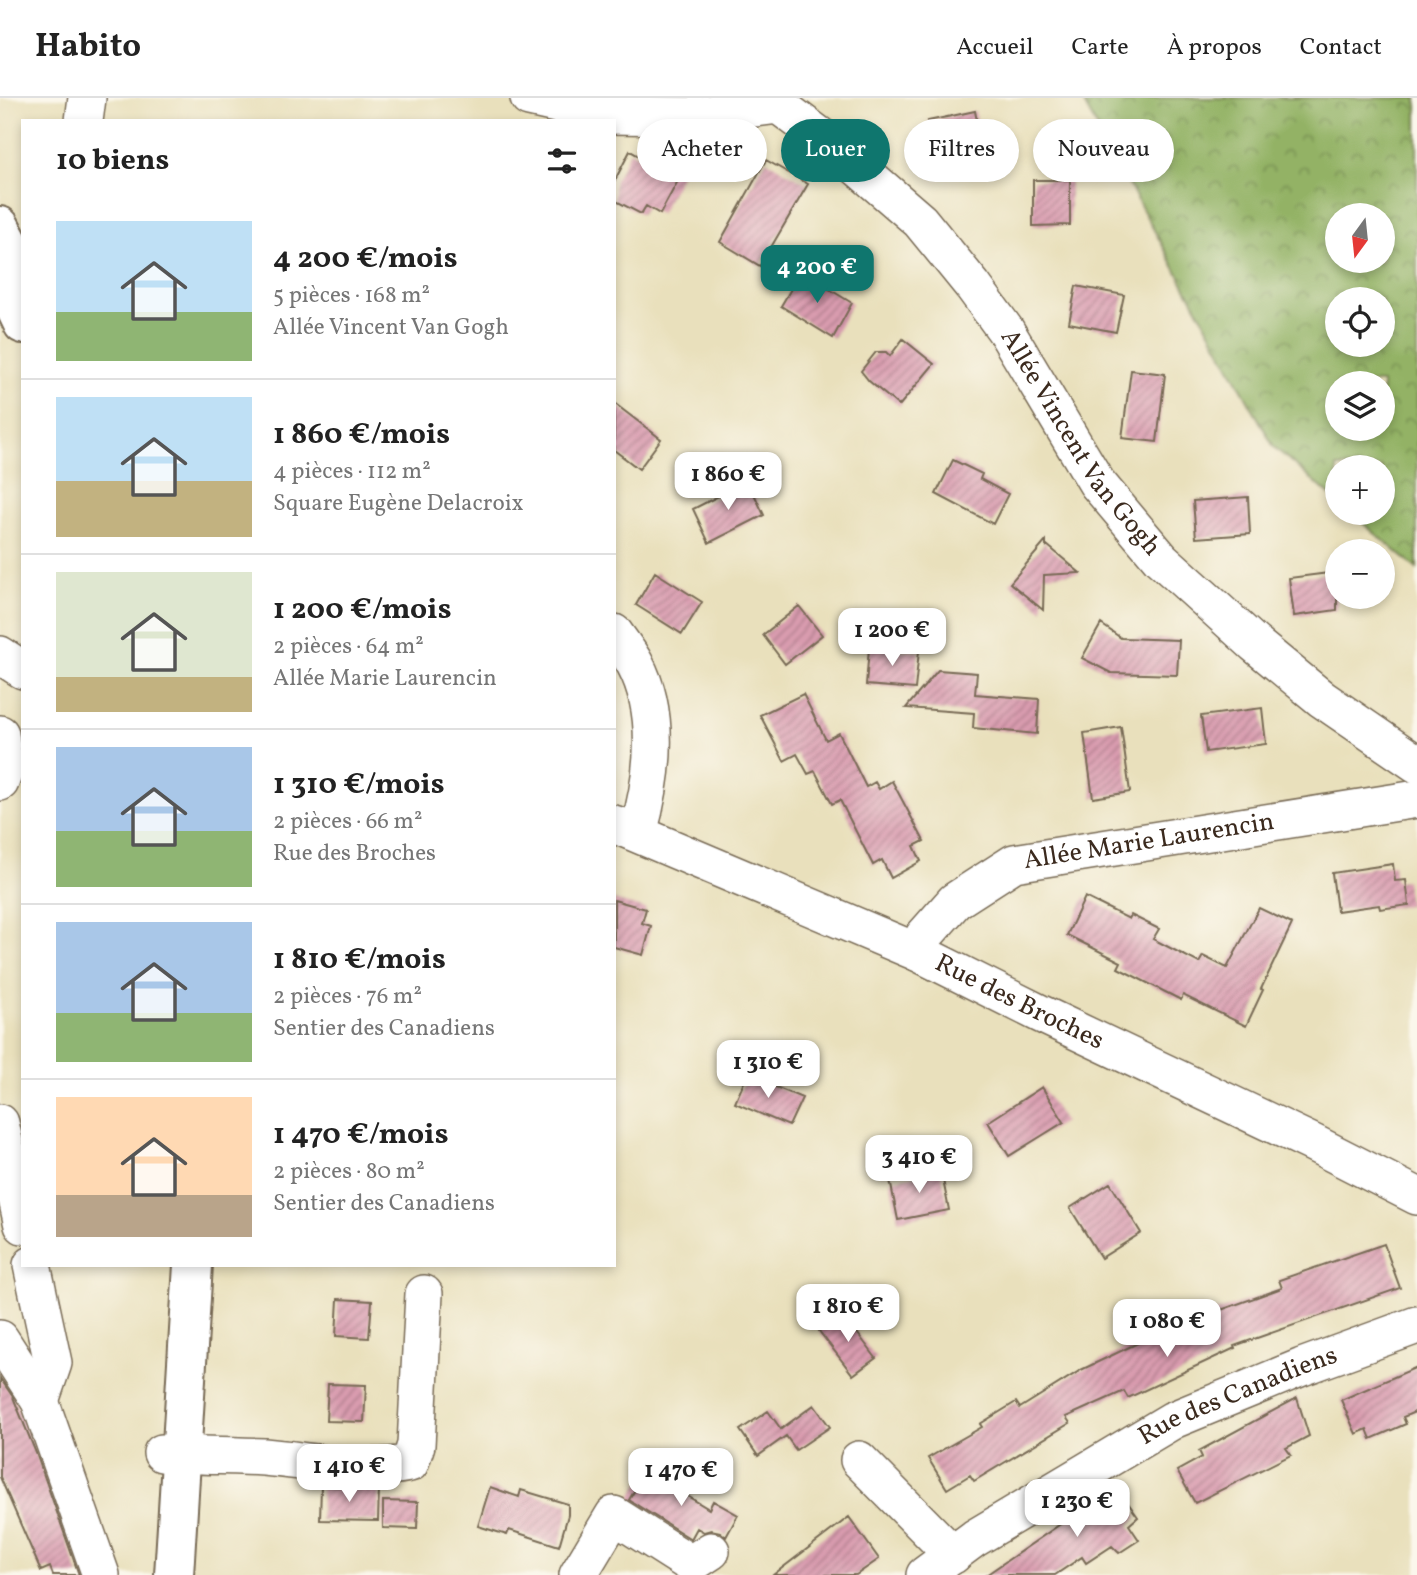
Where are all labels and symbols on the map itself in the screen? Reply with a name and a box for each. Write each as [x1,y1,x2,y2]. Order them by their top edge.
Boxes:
north arrow [1325,203,1395,273]
pin: 4 200 € [752,246,882,305]
street label: Allée Vincent Van Gogh [991,323,1169,564]
pin: 1 860 € [663,452,793,512]
pin: 1 200 € [827,608,957,668]
street label: Allée Marie Laurencin [1021,804,1277,879]
street label: Rue des Broches [929,946,1110,1059]
pin: 1 310 € [703,1040,833,1100]
pin: 3 410 € [854,1136,984,1195]
pin: 1 810 € [783,1284,913,1344]
pin: 1 080 € [1102,1300,1232,1359]
street label: Rue des Canadiens [1132,1338,1342,1455]
pin: 1 410 € [284,1444,414,1504]
pin: 1 470 € [616,1448,746,1508]
pin: 1 230 € [1012,1480,1142,1539]

